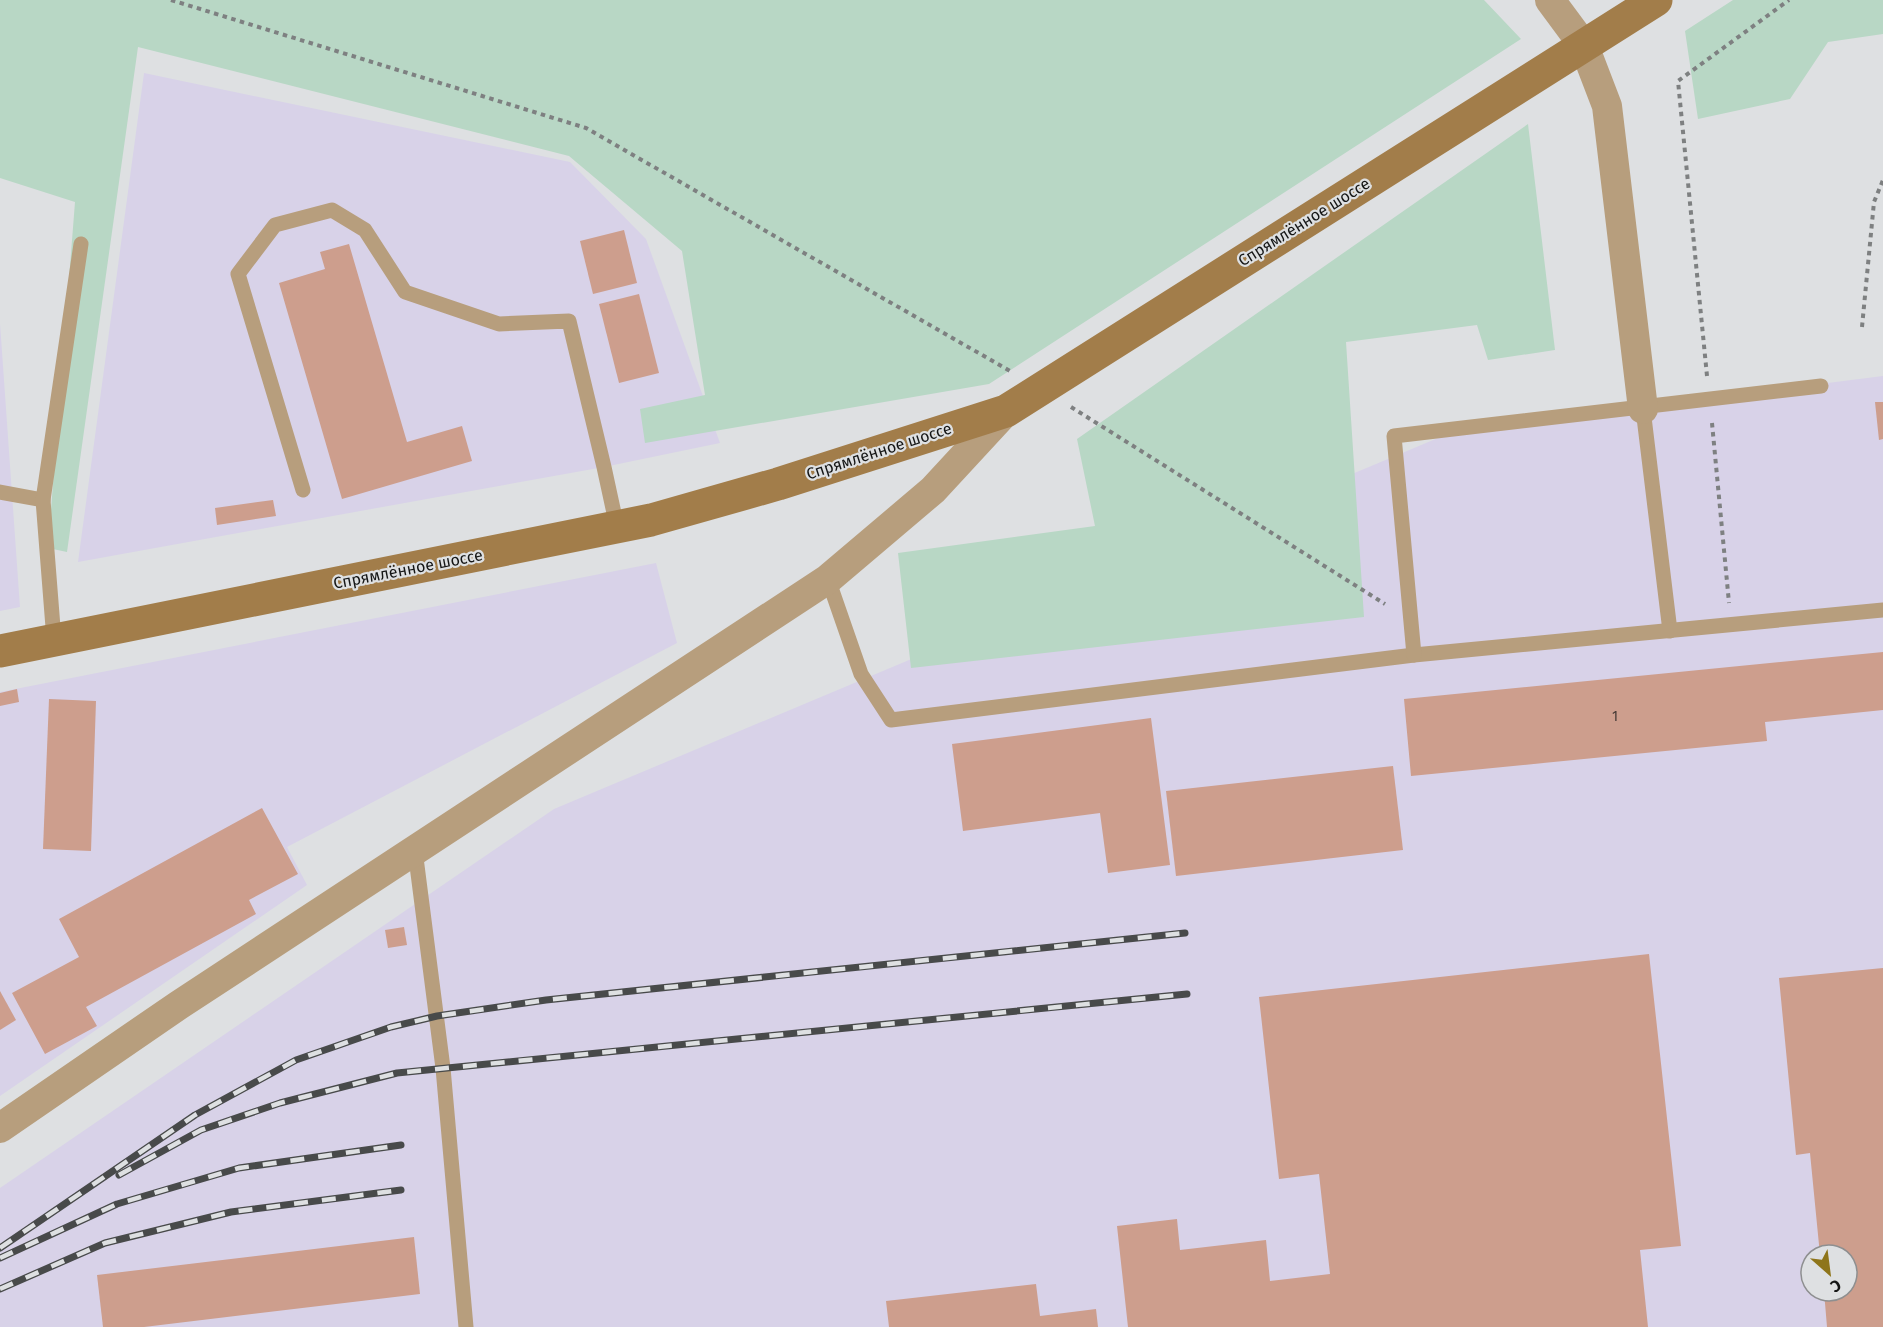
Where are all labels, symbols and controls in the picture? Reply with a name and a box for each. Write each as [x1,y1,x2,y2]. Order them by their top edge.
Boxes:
street label: Спрямлённое шоссе [1235,174,1373,270]
street label: Спрямлённое шоссе [804,419,954,483]
street label: Спрямлённое шоссе [332,545,484,593]
house number: 1 [1612,708,1618,725]
north arrow [1799,1243,1859,1303]
text: С [1827,1275,1844,1297]

